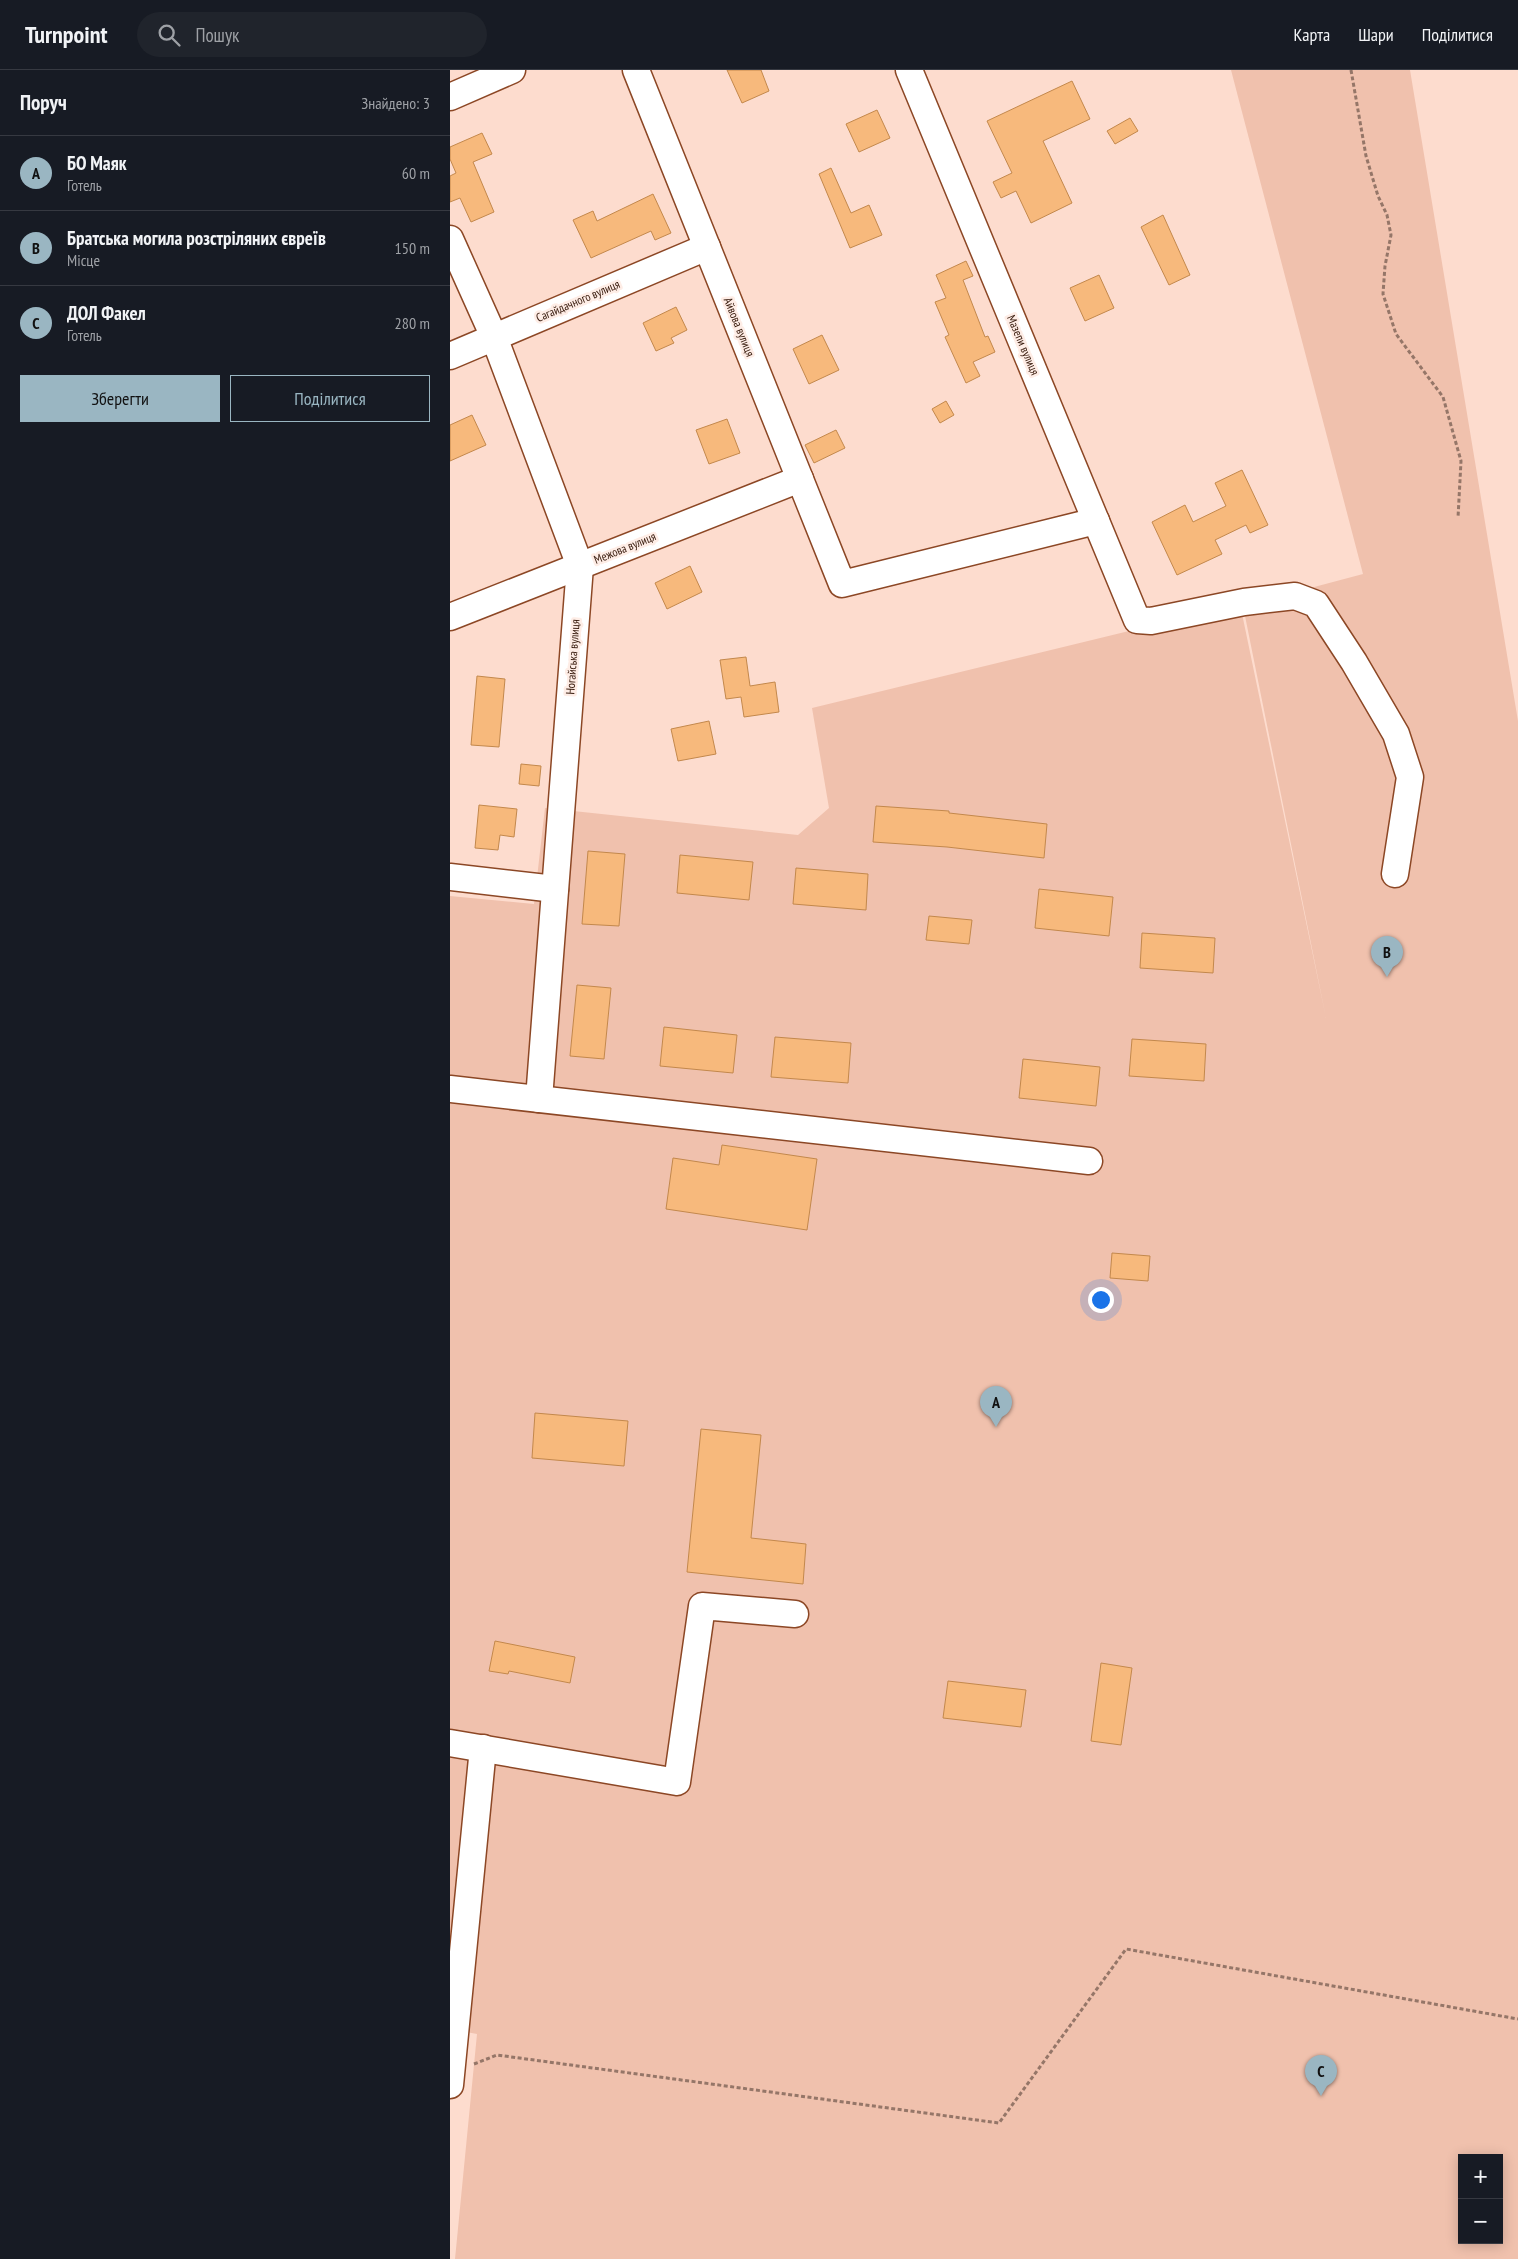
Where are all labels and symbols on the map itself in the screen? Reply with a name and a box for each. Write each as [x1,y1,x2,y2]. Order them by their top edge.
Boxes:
street label: Сагайдачного вулиця [534,276,622,325]
street label: Айвова вулиця [721,295,758,359]
street label: Мазепи вулиця [1004,312,1043,377]
street label: Межова вулиця [592,528,658,567]
street label: Ногайська вулиця [562,619,583,695]
pin: B [1371,936,1403,977]
your location [1088,1287,1114,1313]
pin: A [980,1386,1012,1427]
pin: C [1305,2055,1337,2096]

